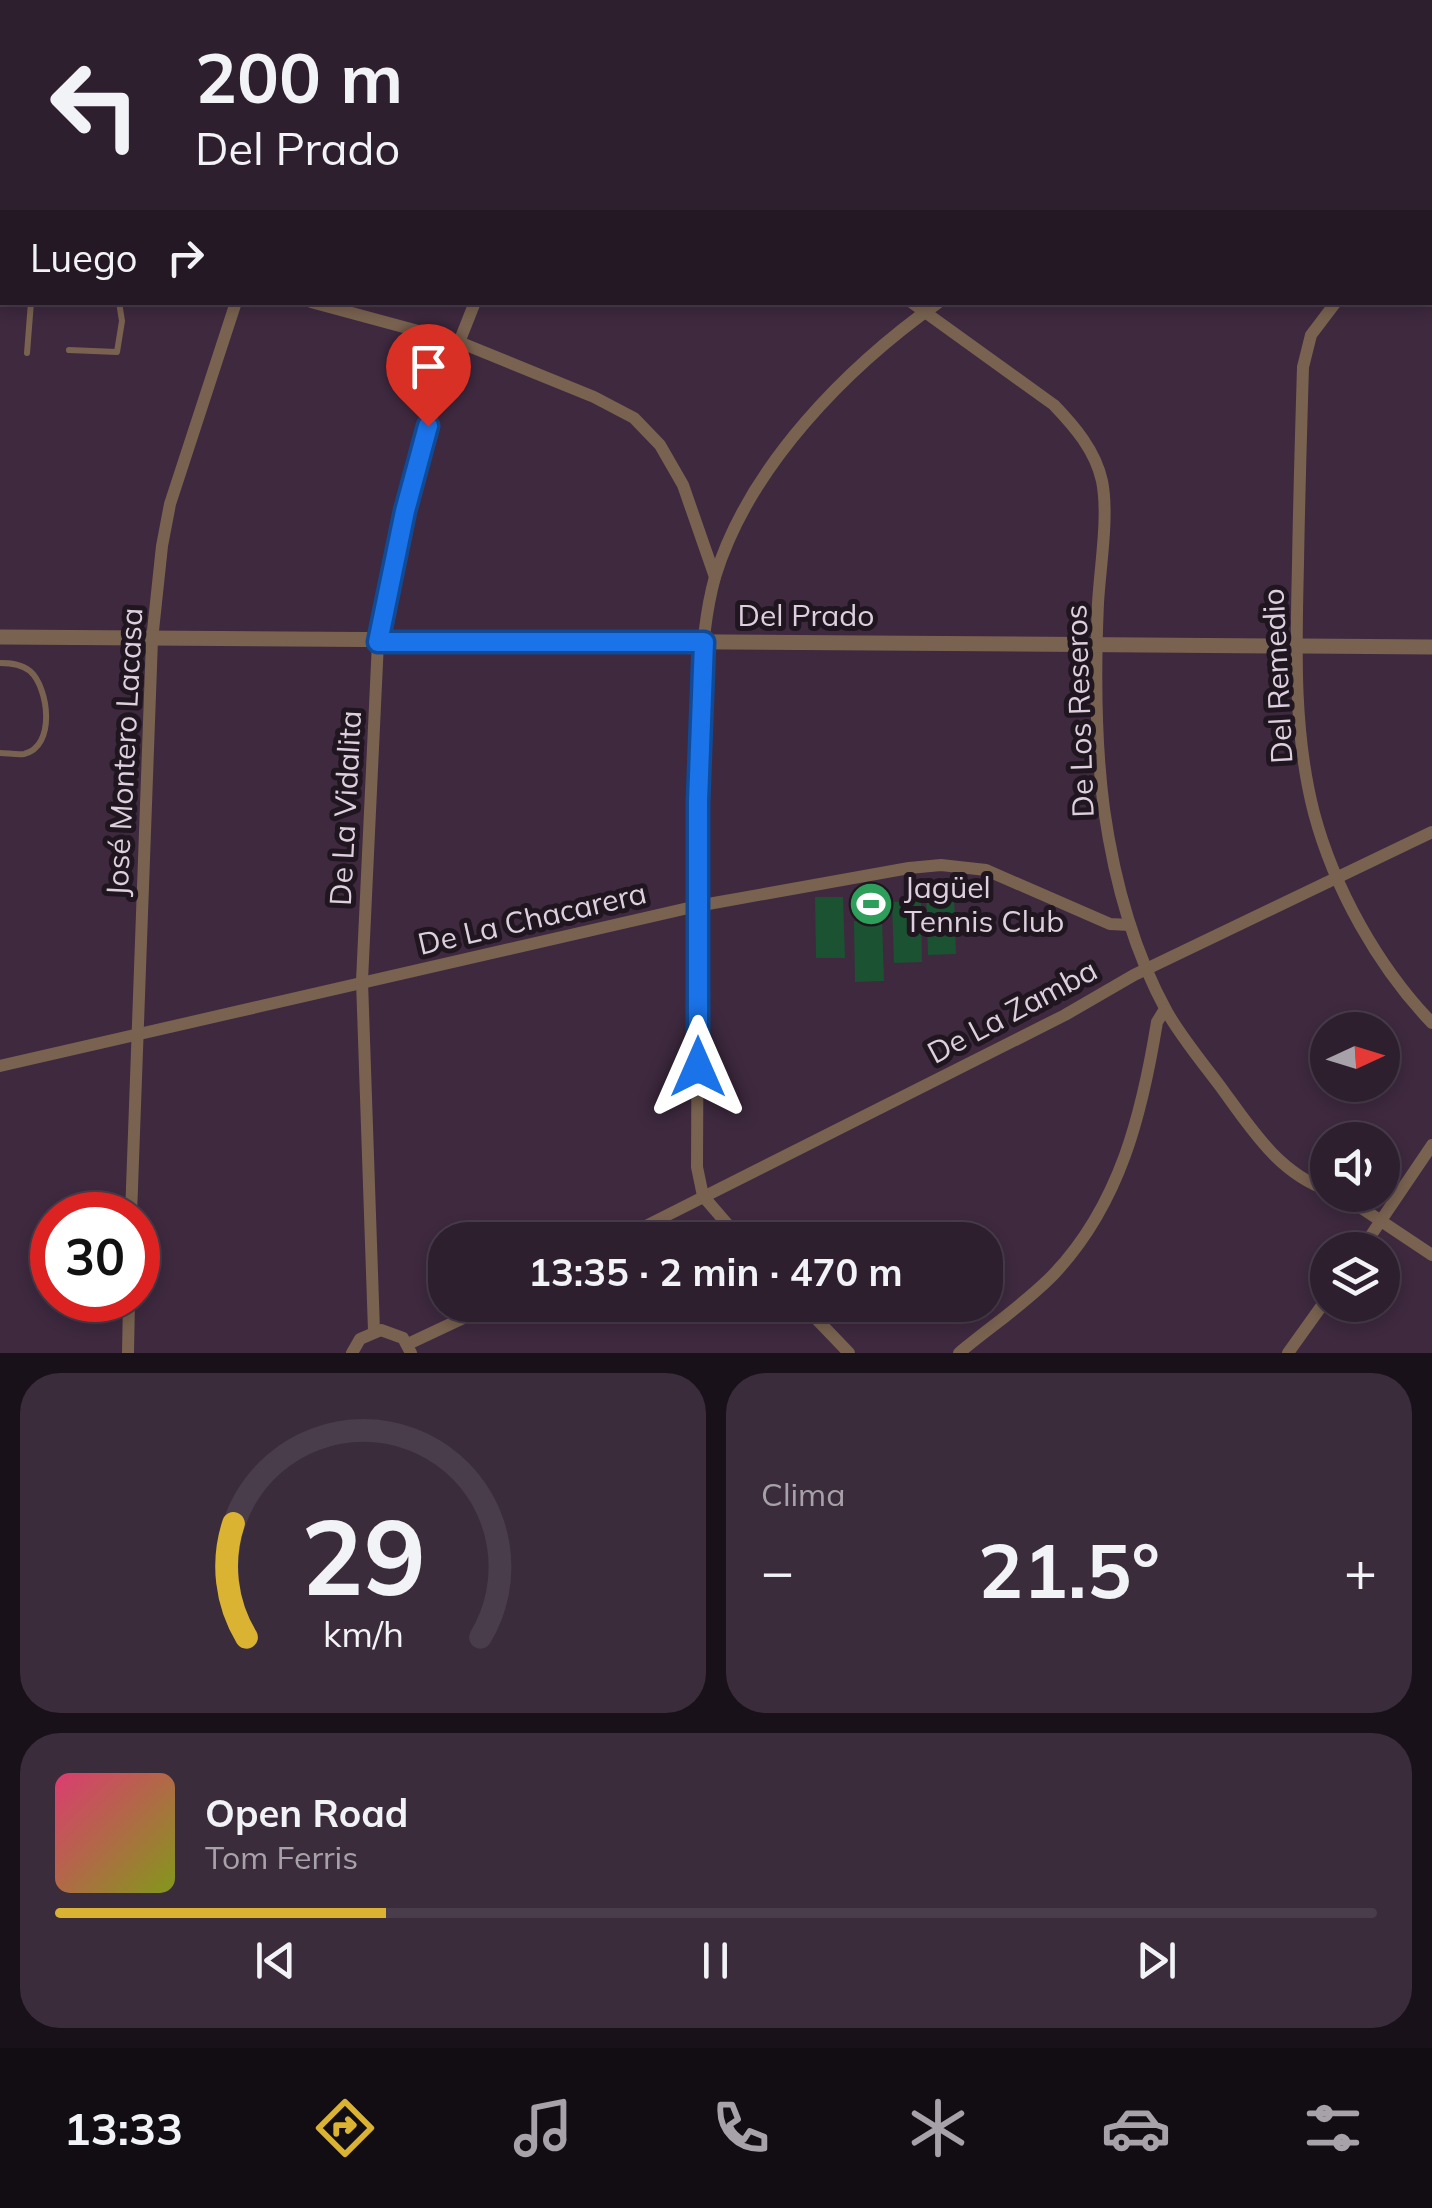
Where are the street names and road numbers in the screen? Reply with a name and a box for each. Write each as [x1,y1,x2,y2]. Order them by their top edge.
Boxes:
street label: Del Remedio [1253,587,1301,765]
street label: Del Prado [738,596,874,634]
street label: De Los Reseros [1056,604,1102,818]
street label: José Montero Lacasa [97,607,151,897]
street label: De La Vidalita [321,709,369,907]
street label: De La Chacarera [414,873,650,963]
street label: De La Zamba [921,950,1103,1072]

